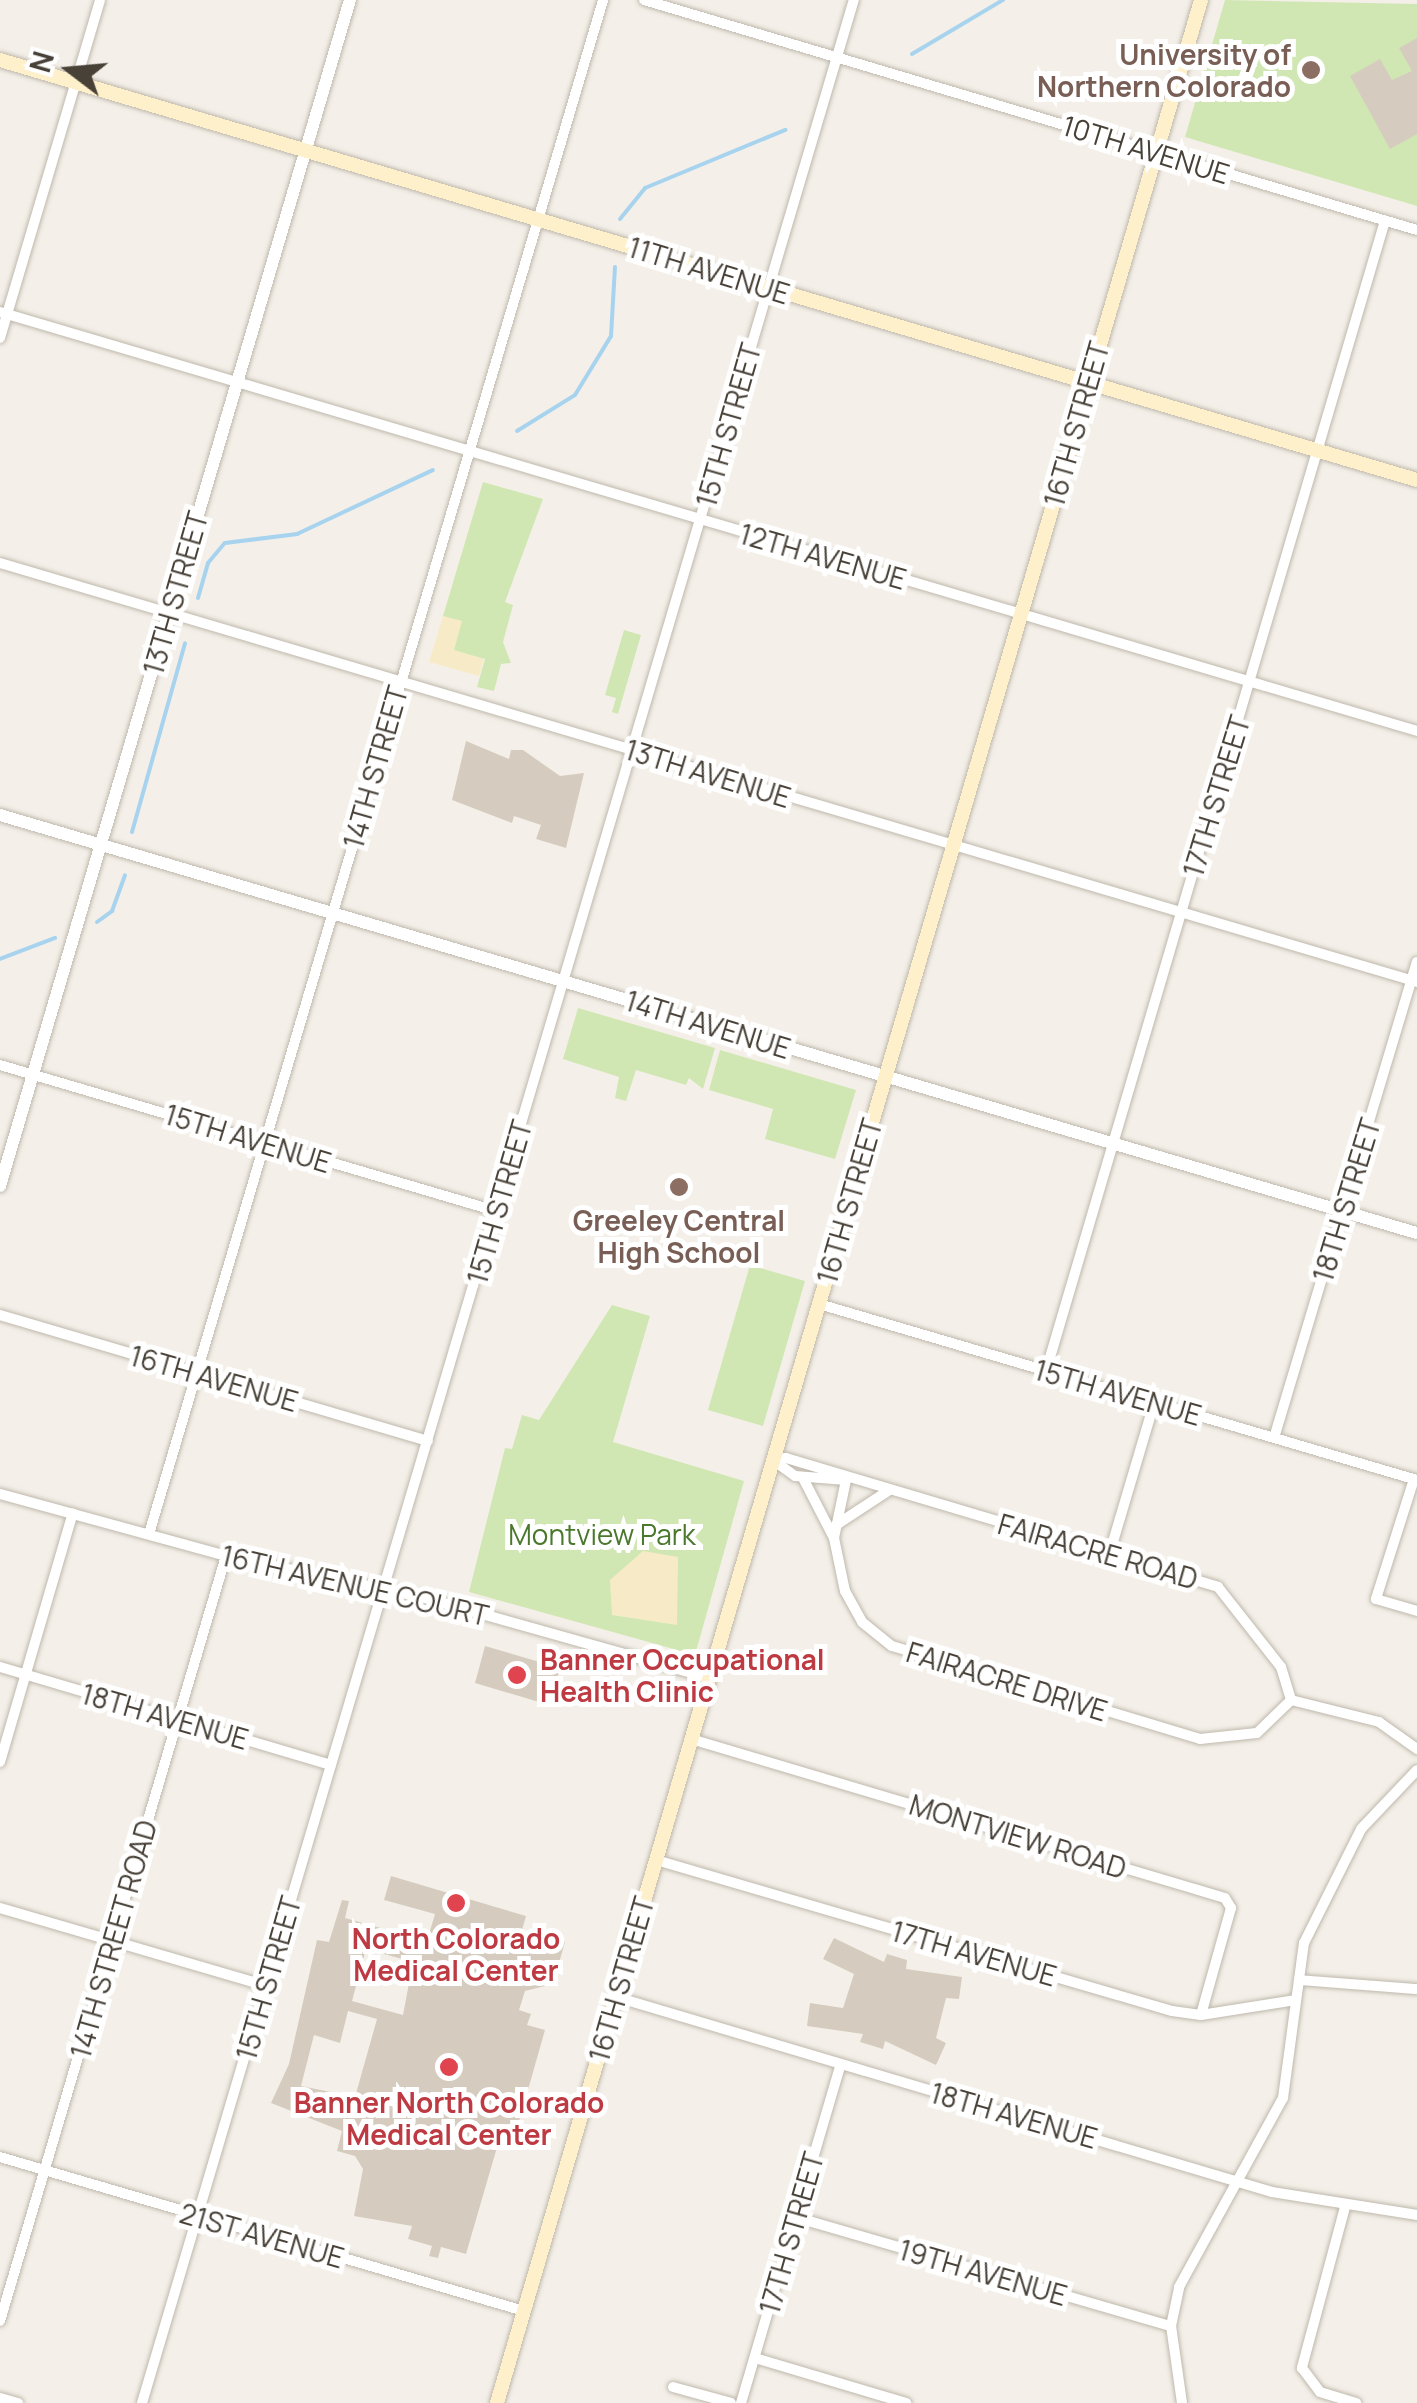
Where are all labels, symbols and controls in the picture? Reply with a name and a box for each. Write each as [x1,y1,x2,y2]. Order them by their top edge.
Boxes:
north arrow [20,20,120,120]
place label: University of Northern Colorado [1037,37,1291,103]
text: N [20,47,62,77]
marker: University of Northern Colorado [1300,59,1322,81]
street label: 10TH AVENUE [1058,108,1234,190]
street label: 11TH AVENUE [624,230,794,310]
street label: 16TH STREET [1036,338,1116,510]
street label: 15TH STREET [689,339,767,511]
street label: 13TH STREET [136,508,214,678]
street label: 12TH AVENUE [736,516,910,596]
street label: 14TH STREET [336,682,414,852]
street label: 17TH STREET [1176,711,1256,881]
street label: 13TH AVENUE [621,732,795,814]
street label: 14TH AVENUE [622,983,794,1065]
street label: 15TH AVENUE [161,1097,335,1179]
street label: 18TH STREET [1305,1114,1387,1286]
street label: 16TH STREET [809,1115,889,1287]
street label: 15TH STREET [460,1116,538,1288]
marker: Greeley Central High School [668,1176,690,1198]
place label: Greeley Central High School [573,1203,785,1269]
street label: 16TH AVENUE [126,1338,302,1418]
street label: 15TH AVENUE [1031,1352,1205,1432]
street label: FAIRACRE ROAD [994,1506,1202,1596]
park label: Montview Park [508,1517,696,1551]
street label: 16TH AVENUE COURT [218,1538,492,1632]
street label: FAIRACRE DRIVE [903,1635,1111,1727]
place label: Banner Occupational Health Clinic [540,1642,825,1708]
marker: Banner Occupational Health Clinic [504,1662,530,1688]
street label: 18TH AVENUE [78,1676,252,1756]
street label: MONTVIEW ROAD [906,1787,1130,1885]
street label: 14TH STREET ROAD [63,1816,163,2062]
marker: North Colorado Medical Center [443,1890,469,1916]
street label: 15TH STREET [229,1892,307,2064]
street label: 16TH STREET [581,1893,661,2065]
street label: 17TH AVENUE [888,1913,1060,1993]
place label: North Colorado Medical Center [352,1921,560,1987]
marker: Banner North Colorado Medical Center [436,2054,462,2080]
street label: 18TH AVENUE [927,2075,1101,2155]
place label: Banner North Colorado Medical Center [294,2085,604,2151]
street label: 17TH STREET [752,2148,830,2318]
street label: 21ST AVENUE [176,2195,348,2275]
street label: 19TH AVENUE [895,2232,1071,2312]

